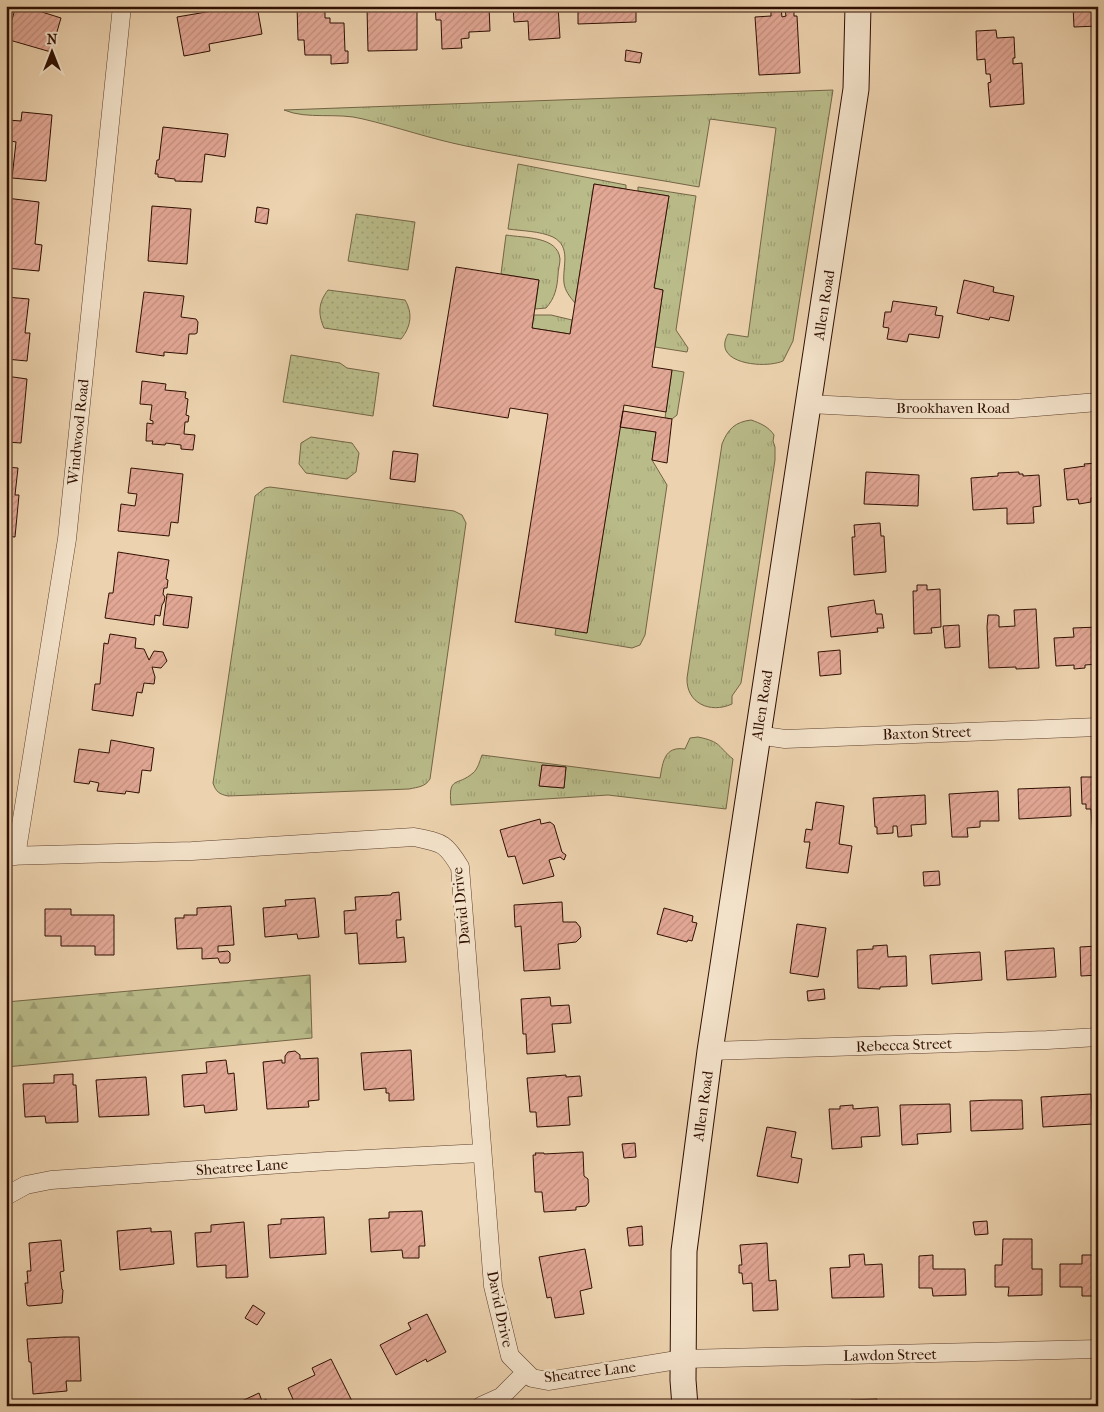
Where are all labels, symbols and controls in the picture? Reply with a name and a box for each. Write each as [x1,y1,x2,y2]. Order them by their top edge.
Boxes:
north arrow [28,28,78,78]
text: N [47,31,58,48]
street label: Allen Road [809,268,839,342]
street label: Windwood Road [63,377,93,487]
street label: Brookhaven Road [896,399,1011,417]
street label: Allen Road [747,668,777,742]
street label: Baxton Street [882,722,972,744]
street label: David Drive [448,866,474,946]
street label: Rebecca Street [856,1034,953,1056]
street label: Allen Road [689,1069,717,1143]
street label: Sheatree Lane [195,1155,289,1179]
street label: David Drive [483,1269,517,1350]
street label: Lawdon Street [843,1345,938,1365]
street label: Sheatree Lane [543,1357,637,1387]

